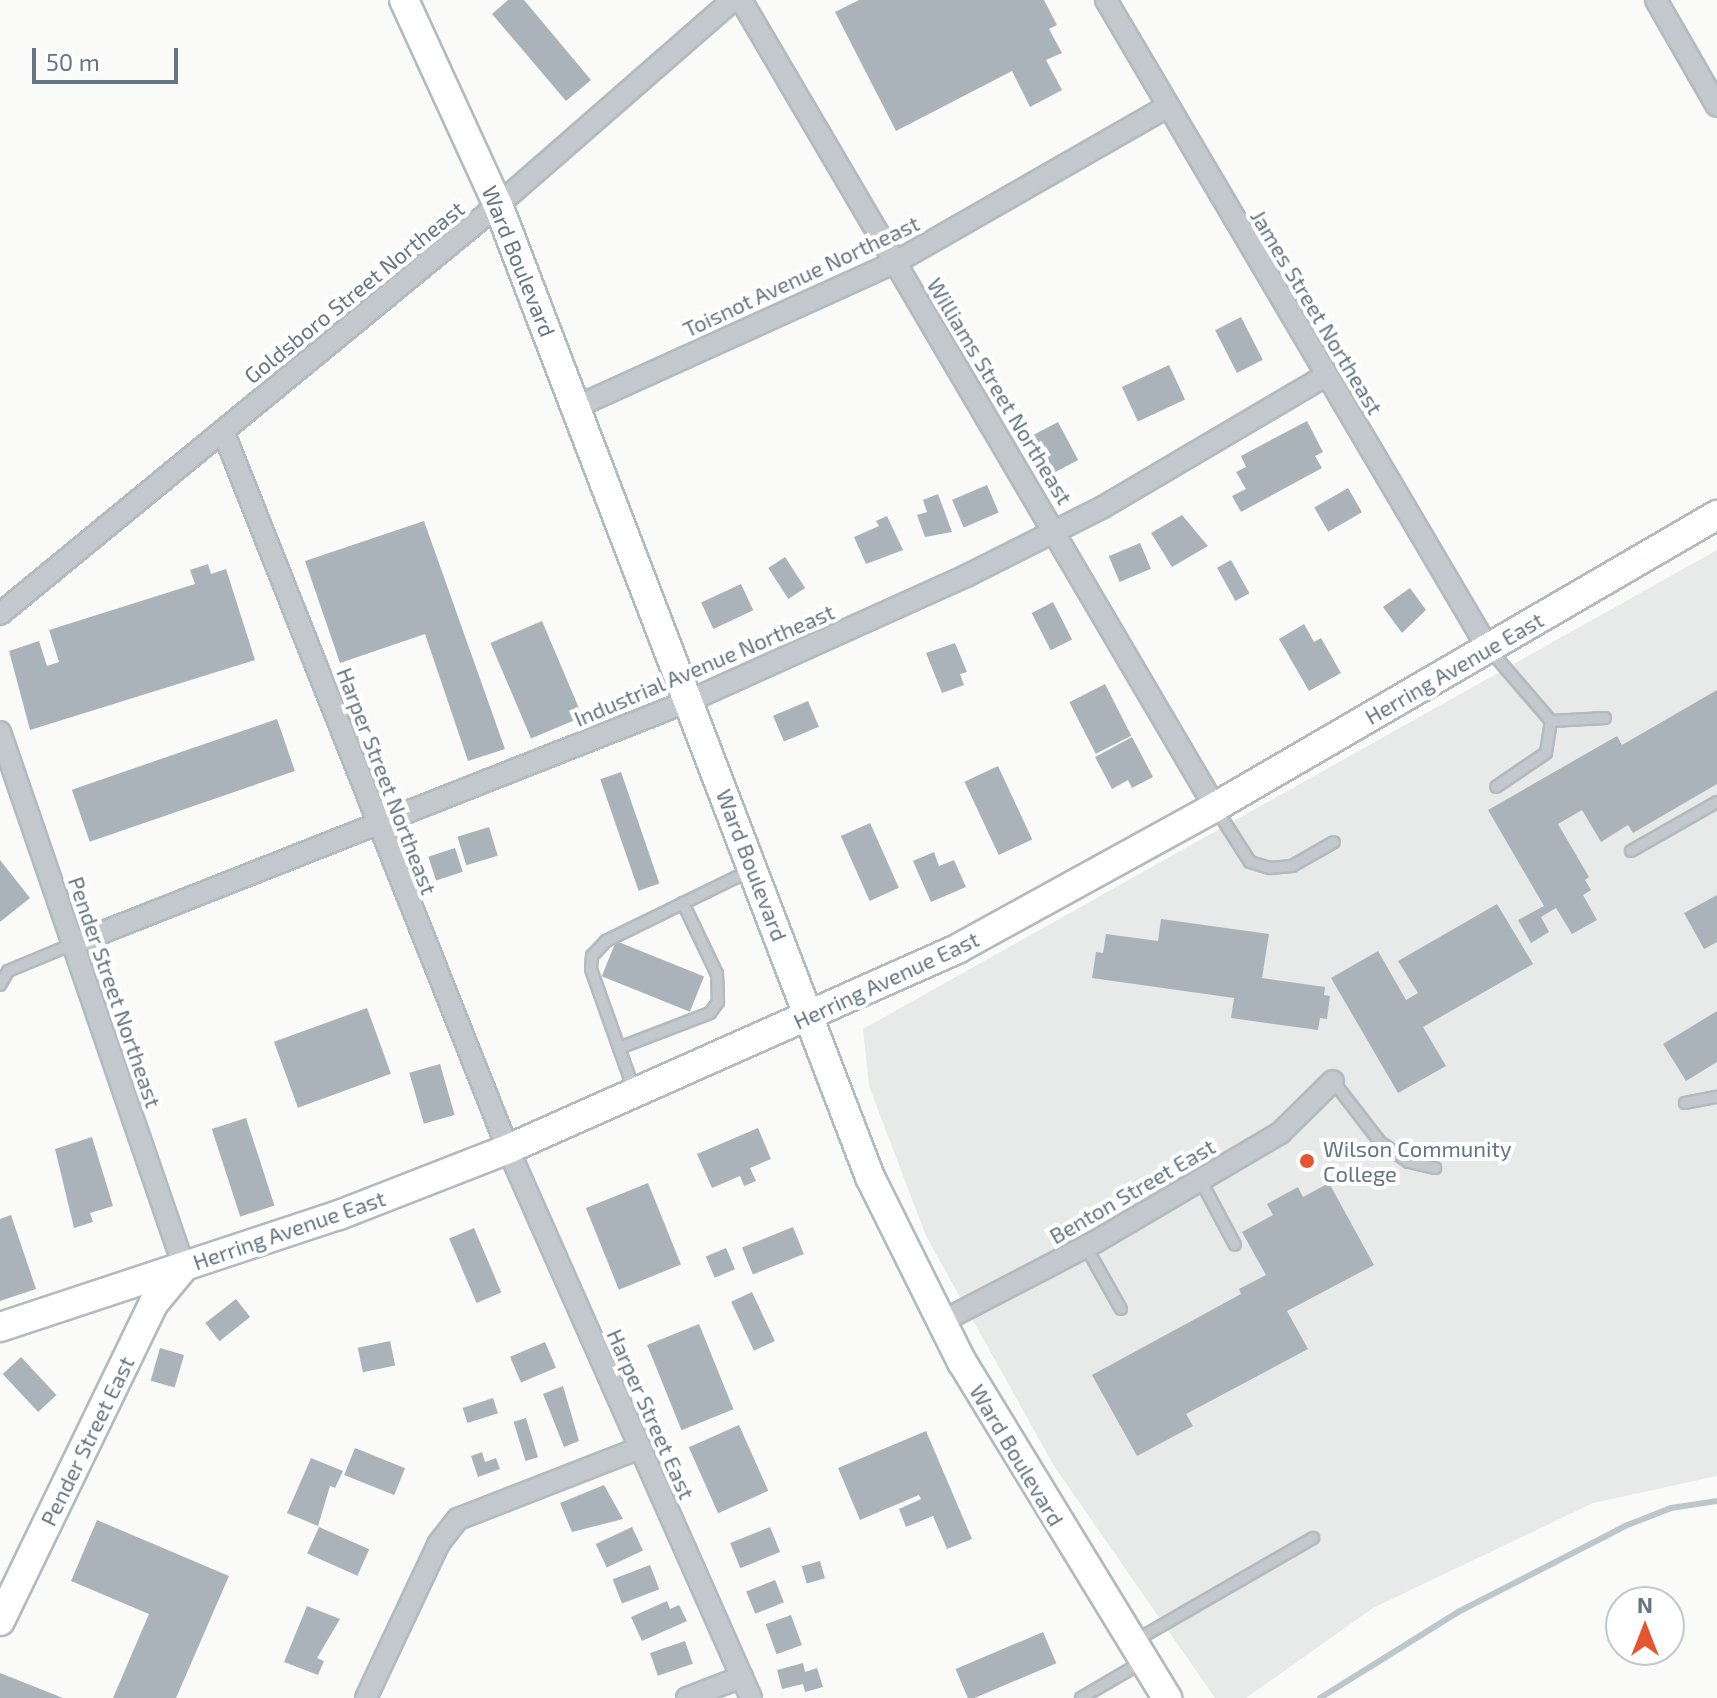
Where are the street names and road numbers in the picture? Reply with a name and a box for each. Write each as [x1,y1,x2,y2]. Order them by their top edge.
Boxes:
street label: Ward Boulevard [477,182,561,340]
street label: Goldsboro Street Northeast [239,195,469,389]
street label: James Street Northeast [1245,205,1389,419]
street label: Toisnot Avenue Northeast [678,210,924,342]
street label: Williams Street Northeast [922,273,1078,509]
street label: Industrial Avenue Northeast [569,598,839,732]
street label: Herring Avenue East [1360,606,1548,730]
street label: Harper Street Northeast [331,664,443,898]
street label: Ward Boulevard [711,785,793,945]
street label: Pender Street Northeast [63,873,167,1111]
street label: Herring Avenue East [789,925,983,1035]
street label: Benton Street East [1045,1133,1219,1249]
street label: Herring Avenue East [189,1185,389,1275]
street label: Harper Street East [602,1325,700,1503]
street label: Pender Street East [34,1352,140,1530]
street label: Ward Boulevard [964,1379,1070,1531]

